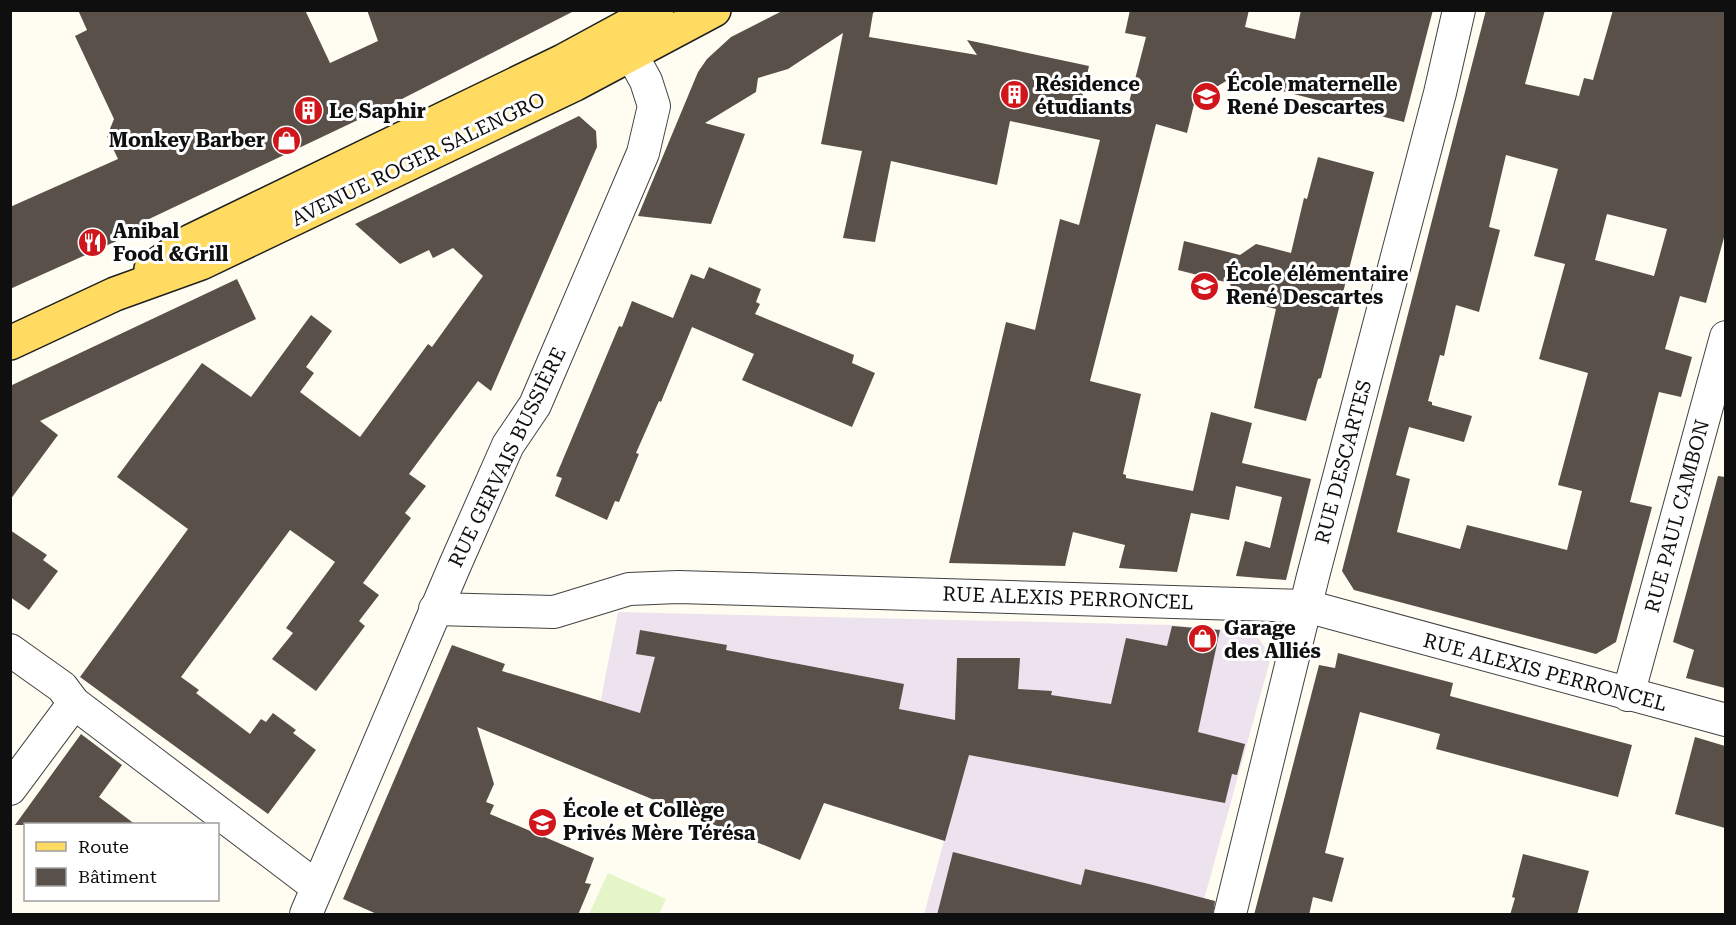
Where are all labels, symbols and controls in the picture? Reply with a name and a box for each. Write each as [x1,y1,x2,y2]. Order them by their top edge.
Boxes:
place label: École maternelle René Descartes [1227,71,1398,119]
place label: Résidence étudiants [1035,72,1140,119]
building icon: Résidence étudiants [998,79,1030,111]
school or university icon: École maternelle René Descartes [1190,80,1222,112]
street label: AVENUE ROGER SALENGRO [287,87,549,231]
building icon: Le Saphir [292,95,324,127]
place label: Le Saphir [329,99,426,123]
shop icon: Monkey Barber [270,124,302,156]
place label: Monkey Barber [109,128,265,152]
place label: Anibal Food &Grill [113,219,229,266]
restaurant icon: Anibal Food &Grill [76,226,108,258]
place label: École élémentaire René Descartes [1226,261,1409,309]
school or university icon: École élémentaire René Descartes [1189,270,1221,302]
street label: RUE GERVAIS BUSSIÈRE [443,343,571,571]
street label: RUE DESCARTES [1310,377,1376,547]
street label: RUE PAUL CAMBON [1640,417,1714,615]
street label: RUE ALEXIS PERRONCEL [942,582,1194,614]
place label: Garage des Alliés [1224,616,1321,663]
shop icon: Garage des Alliés [1187,623,1219,655]
street label: RUE ALEXIS PERRONCEL [1421,628,1669,716]
place label: École et Collège Privés Mère Térésa [563,797,756,845]
school or university icon: École et Collège Privés Mère Térésa [526,806,558,838]
legend [24,823,219,901]
text: Route [78,836,129,857]
text: Bâtiment [78,866,157,887]

